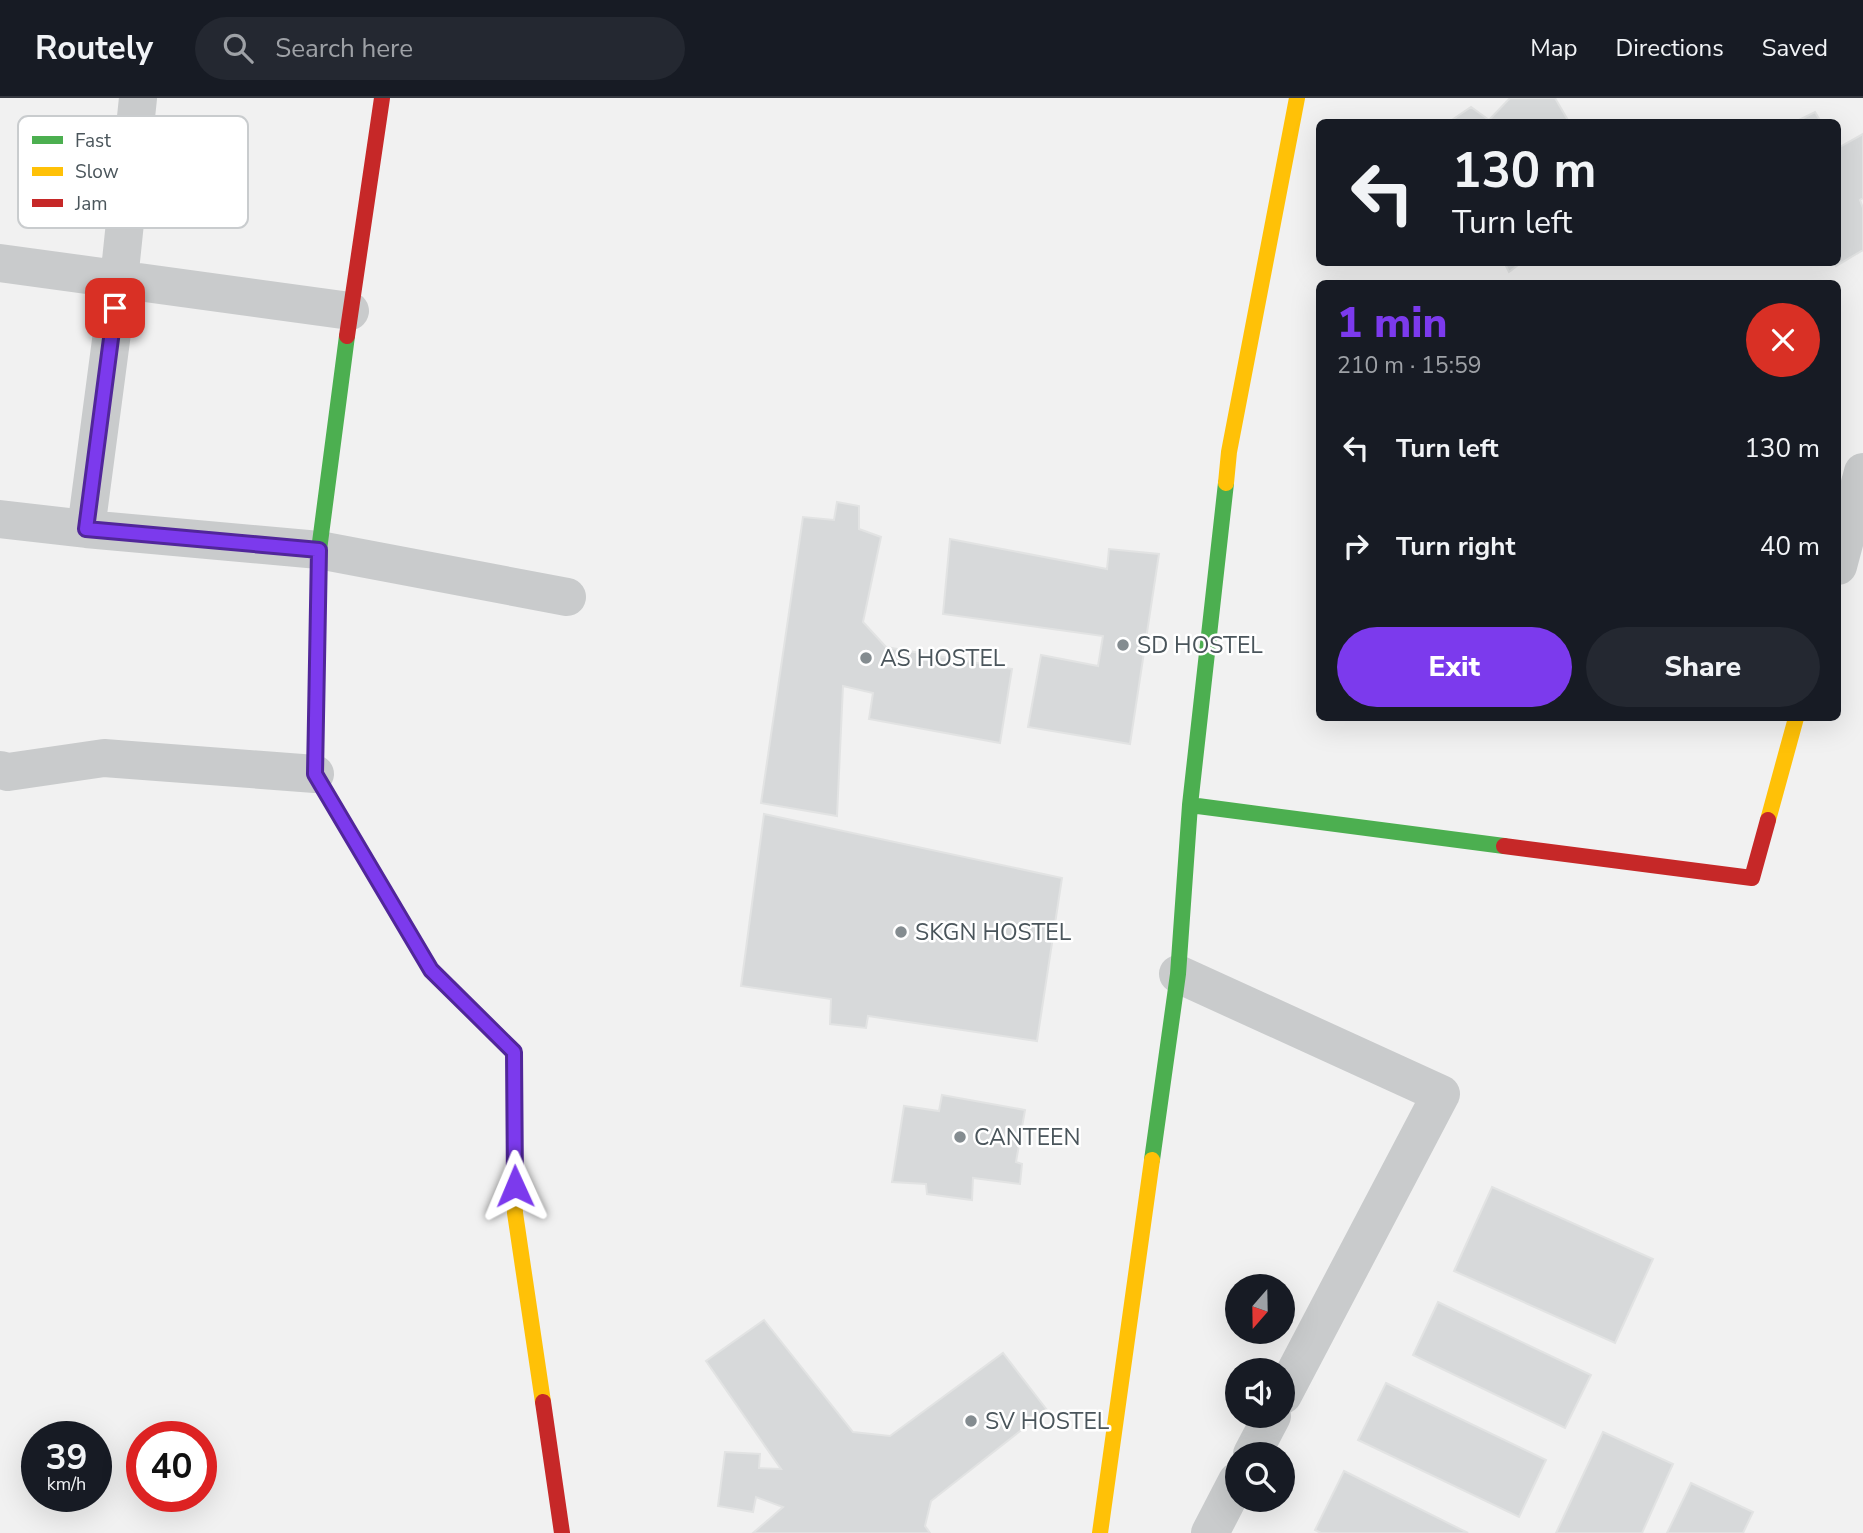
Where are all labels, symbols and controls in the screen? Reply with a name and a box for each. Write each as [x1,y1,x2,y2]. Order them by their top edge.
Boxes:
search box [195,17,685,80]
text: Routely [35,26,153,71]
icon: search [219,29,257,67]
text: Search here [275,31,413,66]
text: Map [1530,32,1577,64]
text: Directions [1615,32,1724,64]
text: Saved [1762,32,1828,64]
legend [18,116,248,228]
text: Fast [75,128,111,154]
text: 130 m [1452,137,1596,204]
icon: left [1337,147,1428,238]
text: Slow [75,159,119,185]
text: Jam [74,191,108,217]
text: Turn left [1452,201,1572,244]
pin [85,278,145,338]
icon: arrive [96,289,134,327]
text: 1 min [1337,295,1447,352]
button: close [1746,303,1820,377]
text: 210 m · 15:59 [1337,350,1482,381]
icon: left [1337,429,1375,467]
text: Turn left [1396,431,1499,466]
text: 130 m [1744,431,1820,466]
icon: right [1337,527,1375,565]
text: Turn right [1396,529,1515,564]
text: 40 m [1760,529,1820,564]
button: Exit [1337,627,1572,707]
button: Share [1586,627,1820,707]
place label: SD HOSTEL [1137,630,1263,661]
marker: SD HOSTEL [1115,637,1131,653]
place label: AS HOSTEL [880,643,1006,674]
marker: AS HOSTEL [858,650,874,666]
place label: SKGN HOSTEL [915,917,1072,948]
marker: SKGN HOSTEL [893,924,909,940]
place label: CANTEEN [974,1122,1081,1153]
marker: CANTEEN [952,1129,968,1145]
position arrow [478,1149,552,1223]
north arrow [1225,1274,1295,1344]
map controls [1225,1274,1295,1512]
button: sound [1225,1358,1295,1428]
place label: SV HOSTEL [985,1406,1110,1437]
marker: SV HOSTEL [963,1413,979,1429]
speed limit sign: 40 [126,1421,217,1512]
text: 39 [45,1434,88,1481]
button: search [1225,1442,1295,1512]
text: km/h [47,1472,86,1496]

